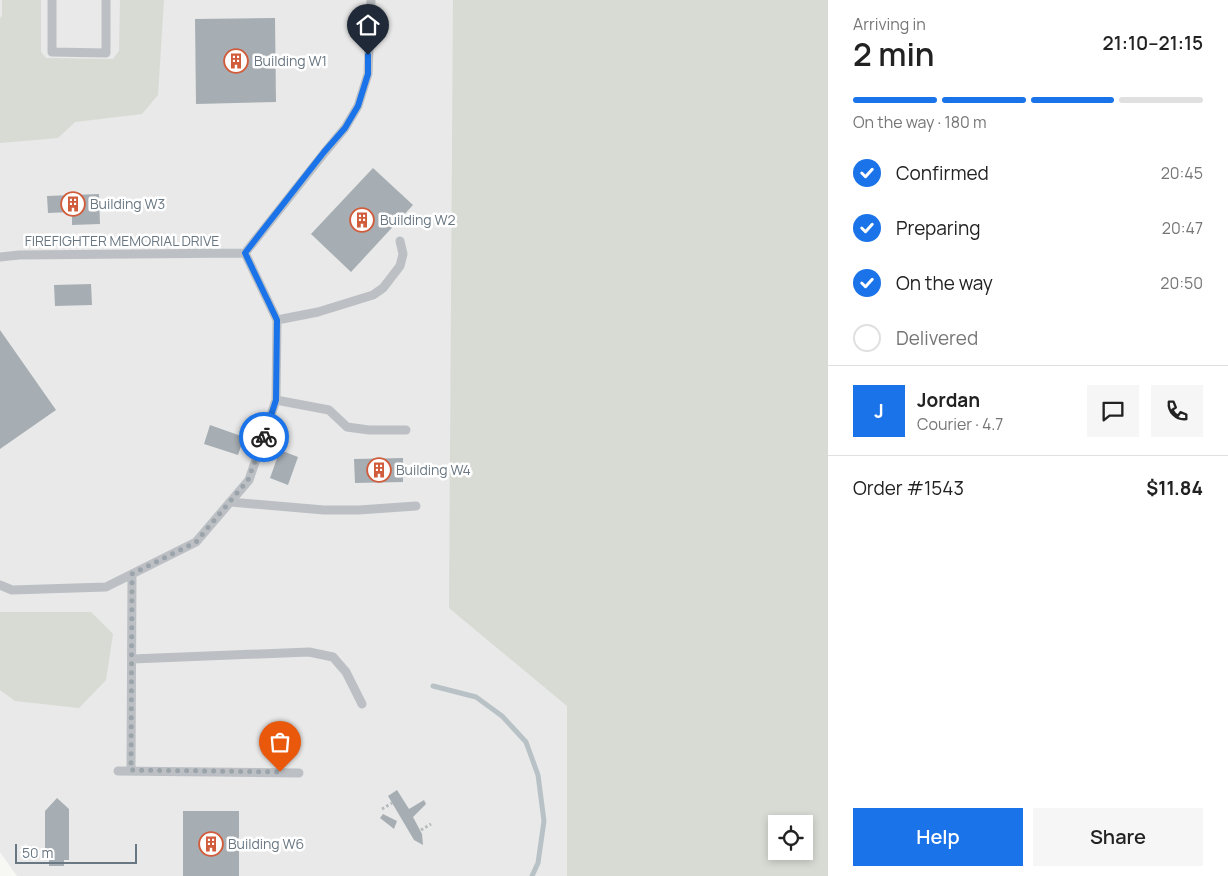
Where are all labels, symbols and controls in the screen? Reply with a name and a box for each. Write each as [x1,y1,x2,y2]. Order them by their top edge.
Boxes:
pin [347,4,389,55]
icon: home [354,11,382,39]
text: Arriving in [853,13,926,35]
text: 21:10–21:15 [1103,30,1203,56]
text: 2 min [853,32,935,76]
building icon: Building W1 [223,48,249,74]
place label: Building W1 [254,51,327,70]
text: On the way · 180 m [853,111,986,133]
icon: check [853,159,881,187]
text: Confirmed [896,160,989,186]
text: 20:45 [1161,162,1203,184]
building icon: Building W3 [60,191,86,217]
place label: Building W3 [90,194,165,213]
building icon: Building W2 [349,207,375,233]
place label: Building W2 [380,210,456,229]
icon: check [853,214,881,242]
text: Preparing [896,215,981,241]
text: 20:47 [1162,217,1203,239]
street label: FIREFIGHTER MEMORIAL DRIVE [25,231,219,250]
icon: check [853,269,881,297]
text: On the way [896,270,993,296]
text: 20:50 [1160,272,1203,294]
text: Delivered [896,325,978,351]
button: chat [1087,385,1139,437]
button: phone [1151,385,1203,437]
text: Jordan [917,387,980,413]
text: J [874,398,884,424]
courier [239,412,289,462]
text: Courier · 4.7 [917,413,1003,435]
icon: bike [250,423,278,451]
building icon: Building W4 [366,457,392,483]
place label: Building W4 [396,460,471,479]
text: Order #1543 [853,475,964,501]
text: $11.84 [1146,475,1203,501]
pin [259,721,301,772]
icon: bag [266,728,294,756]
button: Help [853,808,1023,866]
button: Share [1033,808,1203,866]
map controls [768,815,813,860]
button: locate [768,815,813,860]
building icon: Building W6 [198,831,224,857]
place label: Building W6 [228,834,304,853]
scale bar [15,841,138,864]
text: 50 m [22,843,53,862]

